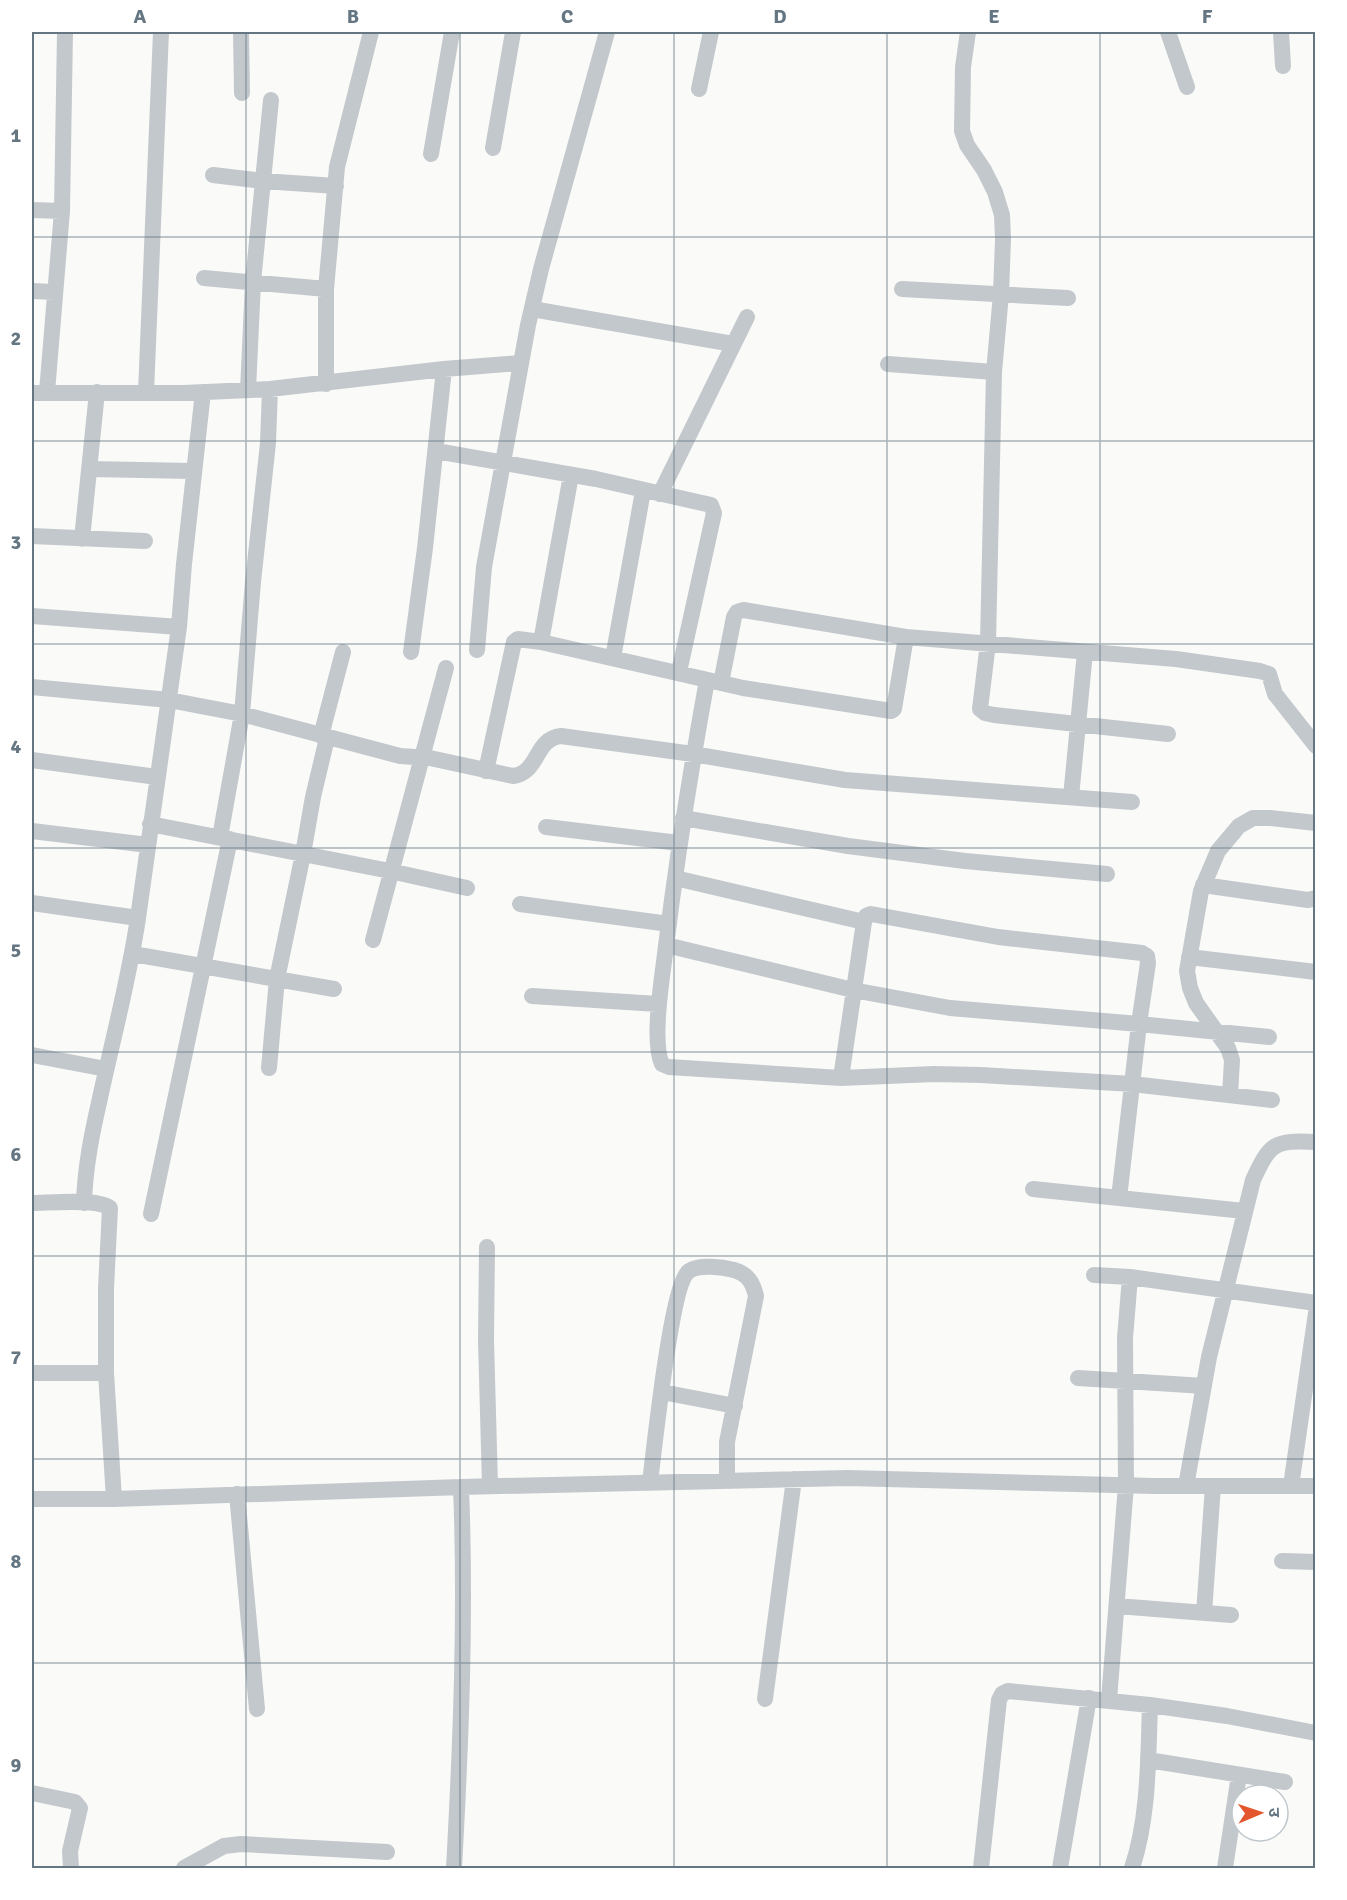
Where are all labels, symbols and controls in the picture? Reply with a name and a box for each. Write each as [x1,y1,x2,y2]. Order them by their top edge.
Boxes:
text: A [134,4,147,29]
text: B [347,4,359,29]
text: C [561,4,573,29]
text: D [773,4,787,29]
text: E [988,4,1000,29]
text: F [1202,4,1213,29]
text: 1 [11,123,22,148]
text: 2 [11,326,21,351]
text: 3 [11,530,21,555]
text: 4 [11,734,22,759]
text: 5 [11,938,21,963]
text: 6 [11,1142,22,1167]
text: 7 [11,1345,22,1370]
text: 8 [11,1549,22,1574]
text: 9 [11,1753,22,1778]
north arrow [1230,1783,1290,1843]
text: उ [1264,1807,1284,1818]

